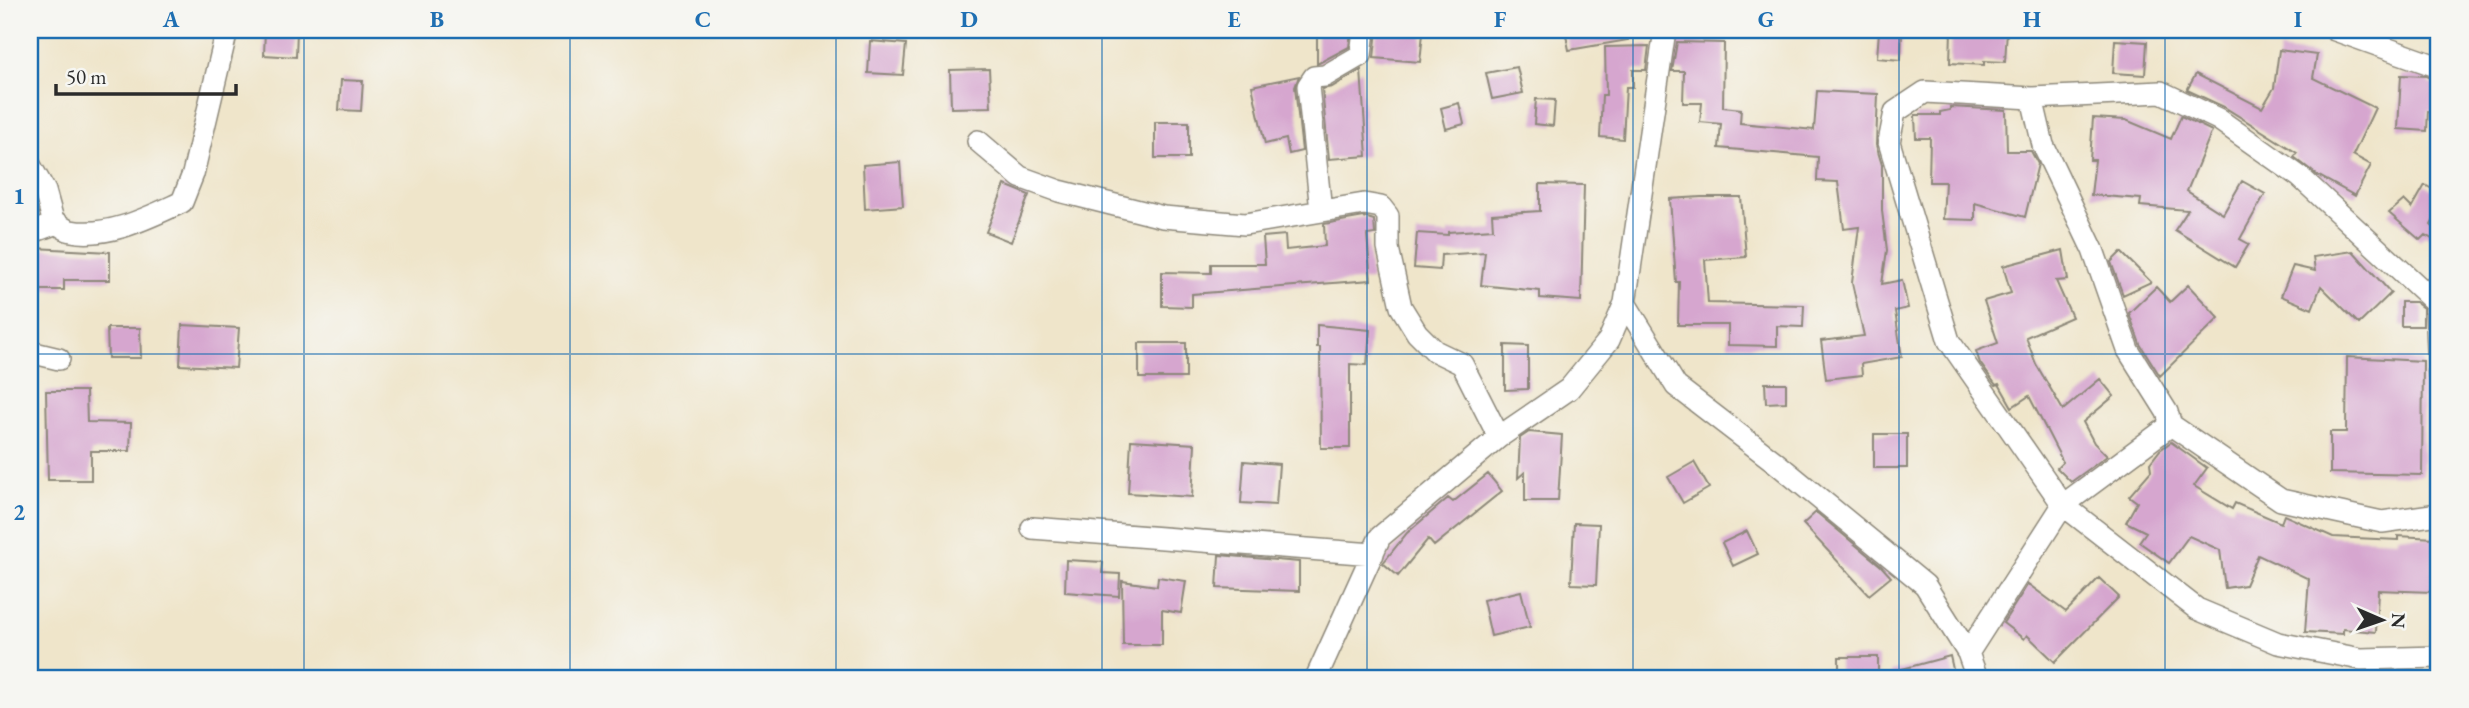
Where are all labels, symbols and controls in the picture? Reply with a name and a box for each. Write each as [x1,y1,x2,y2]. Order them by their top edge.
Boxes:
text: A [162,4,180,34]
text: B [430,4,444,34]
text: C [695,4,711,34]
text: D [960,4,978,34]
text: E [1227,4,1241,34]
text: F [1494,4,1507,34]
text: G [1758,4,1774,34]
text: H [2023,4,2041,34]
text: I [2294,4,2302,34]
scale bar [56,52,236,96]
text: 50 m [66,63,107,90]
text: 1 [13,181,25,211]
text: 2 [13,497,25,527]
north arrow [2346,586,2416,656]
text: N [2386,612,2411,629]

